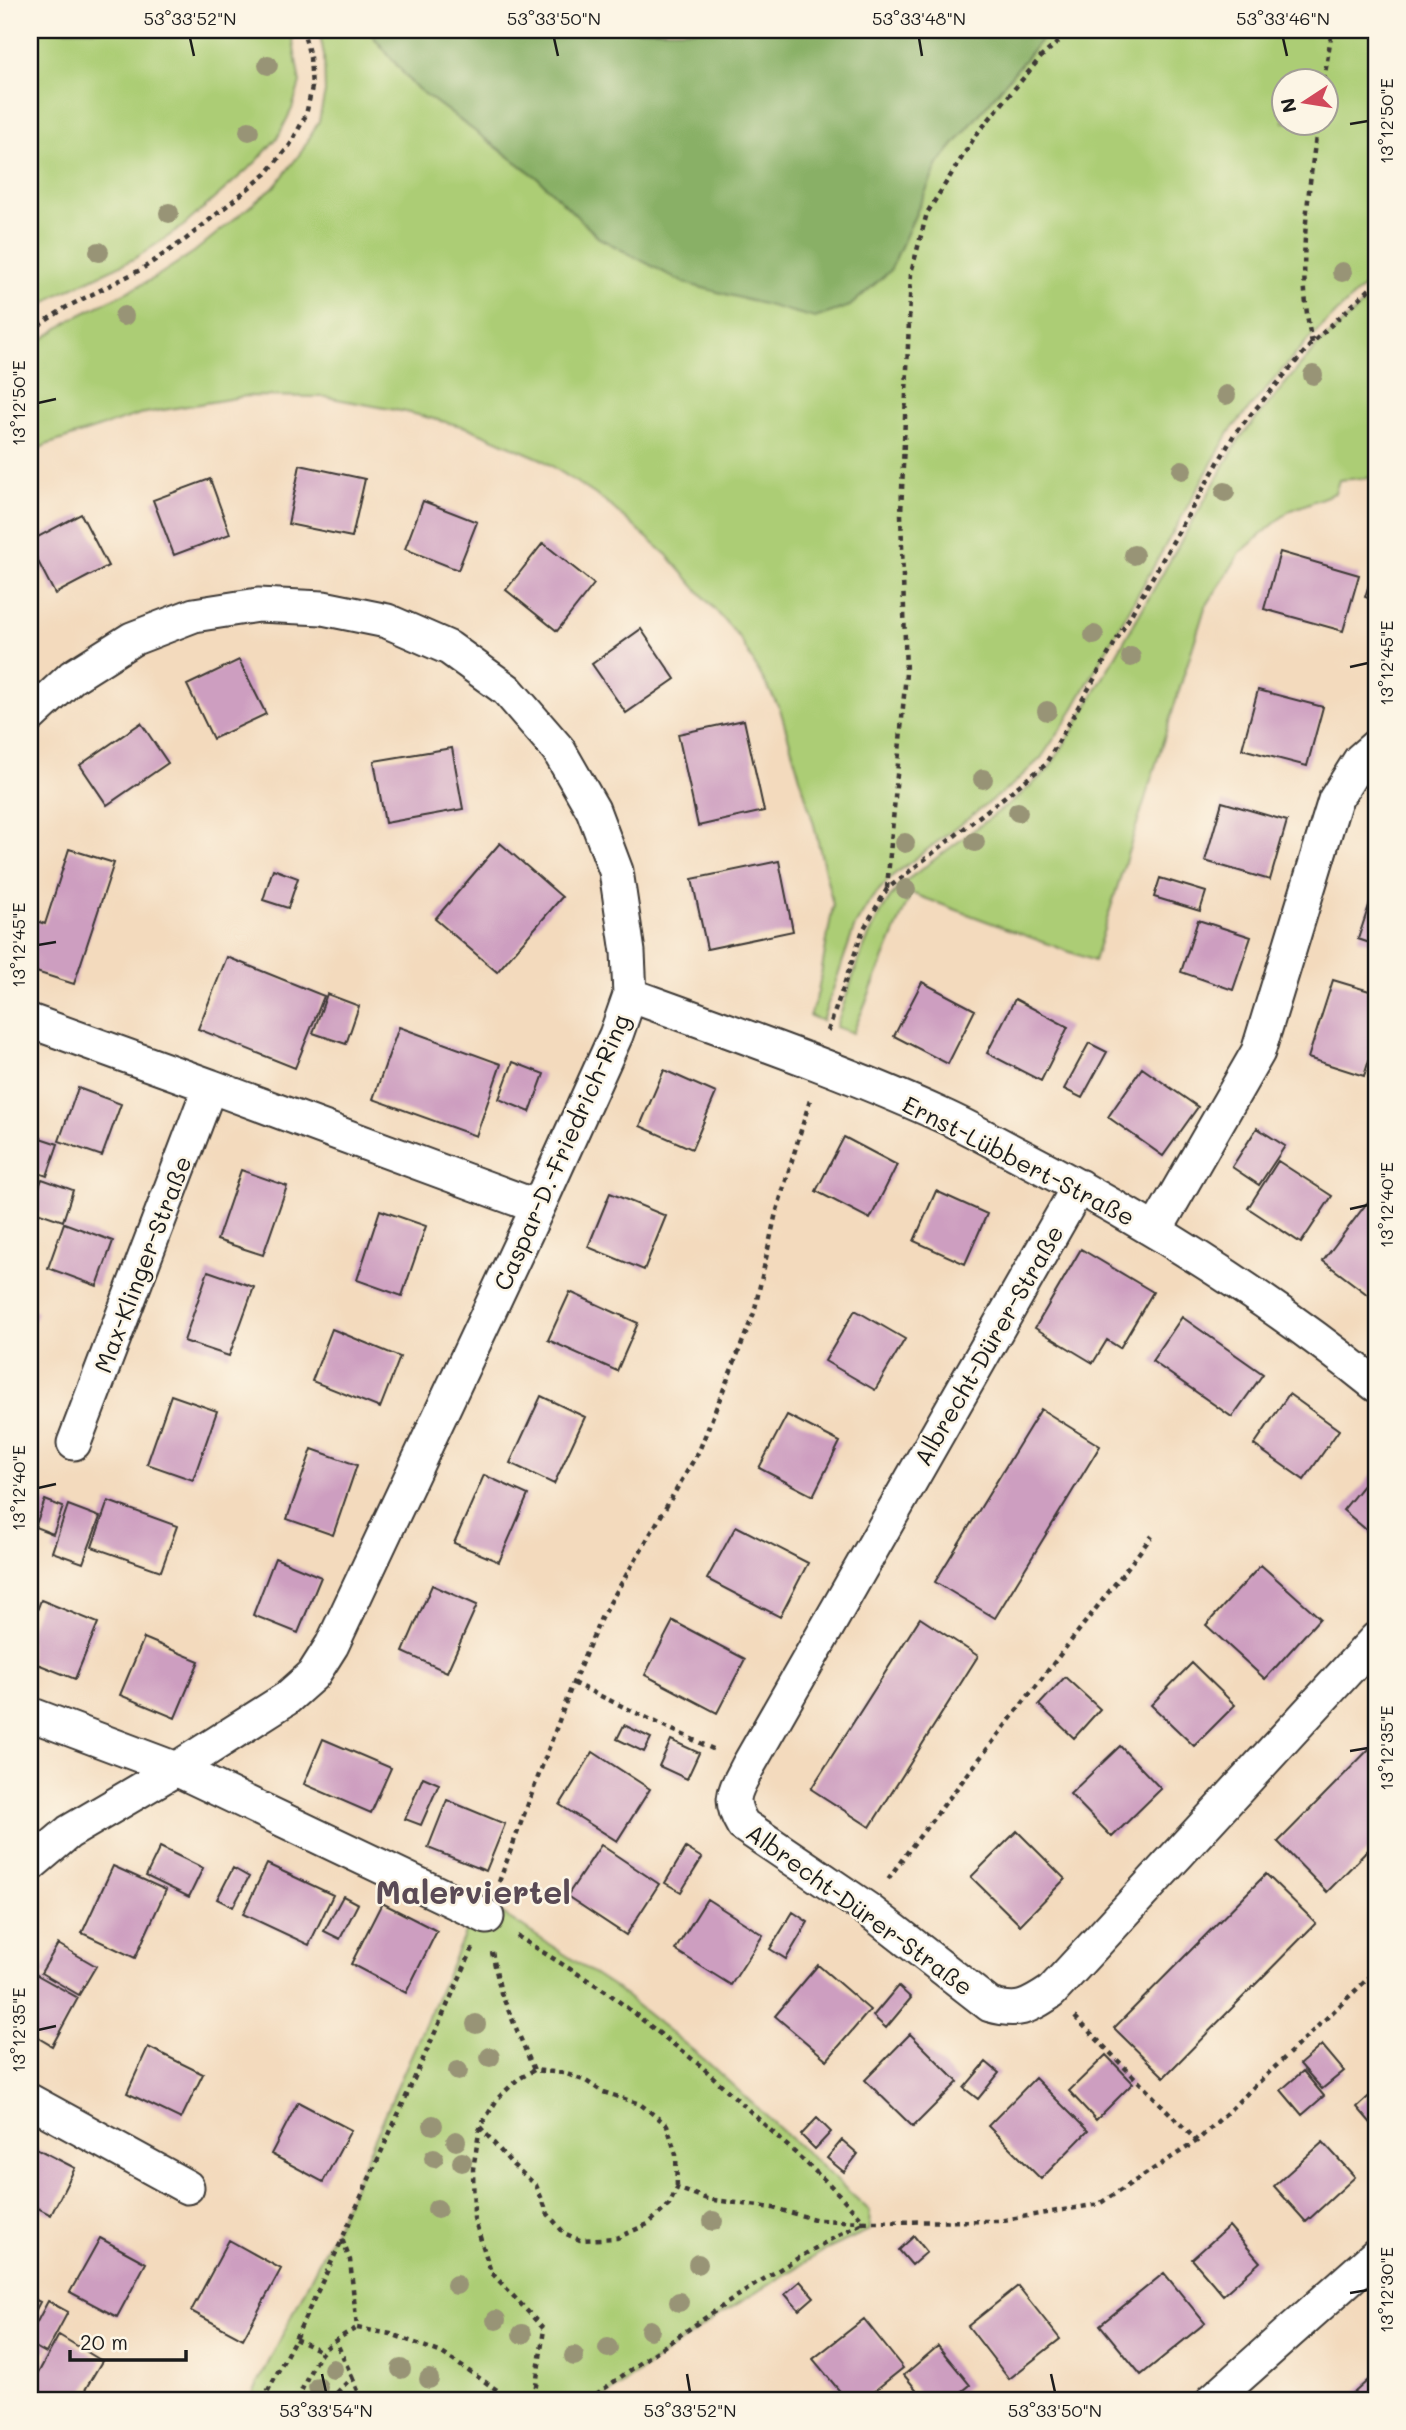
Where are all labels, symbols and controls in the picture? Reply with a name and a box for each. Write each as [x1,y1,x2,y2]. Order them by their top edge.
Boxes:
text: 53°33'52"N [143,6,237,30]
text: 53°33'50"N [507,6,601,30]
text: 53°33'48"N [872,6,966,30]
text: 53°33'46"N [1236,6,1330,30]
north arrow [1270,66,1340,136]
text: 13°12'50"E [1374,78,1398,164]
text: N [1274,96,1302,115]
text: 13°12'50"E [6,360,30,446]
text: 13°12'45"E [1374,620,1398,706]
text: 13°12'45"E [6,902,30,988]
street label: Caspar-D.-Friedrich-Ring [486,1009,636,1295]
street label: Ernst-Lübbert-Straße [898,1088,1140,1232]
street label: Max-Klinger-Straße [86,1151,198,1377]
text: 13°12'40"E [1374,1162,1398,1248]
street label: Albrecht-Dürer-Straße [906,1219,1070,1471]
text: 13°12'40"E [6,1445,30,1531]
text: 13°12'35"E [1374,1705,1398,1791]
street label: Albrecht-Dürer-Straße [740,1816,980,2002]
district label: Malerviertel [375,1870,571,1912]
text: 13°12'35"E [6,1987,30,2073]
text: 13°12'30"E [1374,2247,1398,2333]
scale bar [70,2318,186,2362]
text: 20 m [80,2328,128,2355]
text: 53°33'54"N [279,2398,373,2422]
text: 53°33'52"N [643,2398,737,2422]
text: 53°33'50"N [1008,2398,1102,2422]

